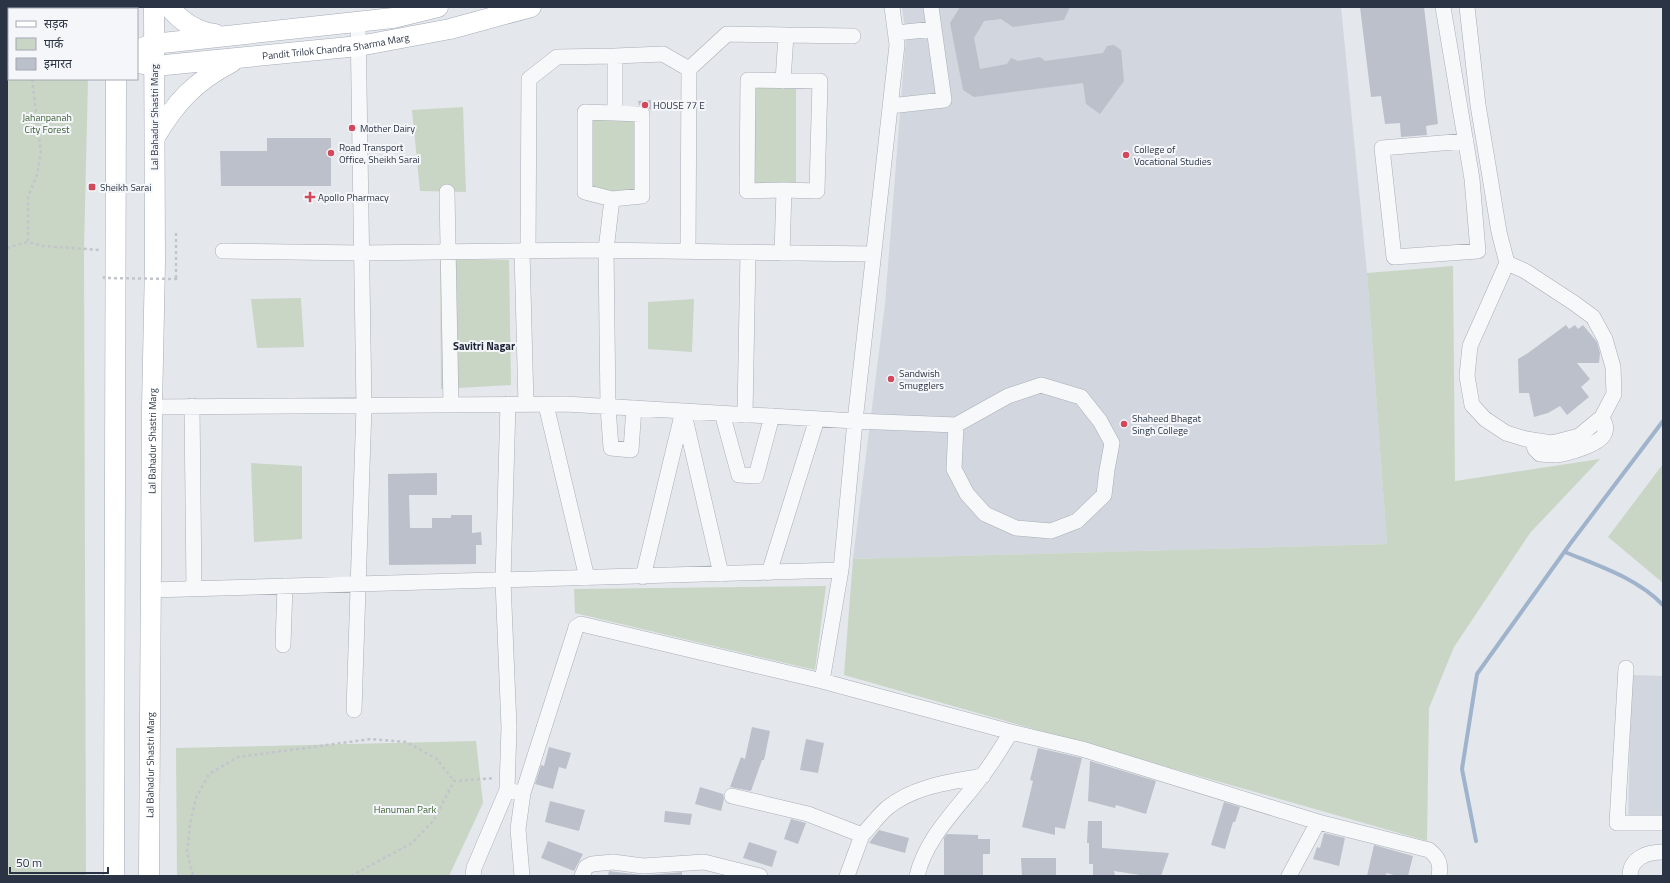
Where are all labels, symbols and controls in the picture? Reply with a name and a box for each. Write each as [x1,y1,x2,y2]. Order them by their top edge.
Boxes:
legend [8,8,138,80]
text: सड़क [44,14,69,33]
street label: Pandit Trilok Chandra Sharma Marg [261,29,410,63]
text: पार्क [44,34,64,53]
text: इमारत [44,54,73,73]
street label: Lal Bahadur Shastri Marg [147,64,162,170]
place label: HOUSE 77 E [653,98,705,113]
marker: HOUSE 77 E [640,100,650,110]
park label: Jahanpanah City Forest [22,110,72,137]
place label: Mother Dairy [360,121,415,136]
marker: Mother Dairy [347,123,357,133]
place label: Road Transport Office, Sheikh Sarai [339,140,420,167]
place label: College of Vocational Studies [1134,142,1212,169]
marker: Road Transport Office, Sheikh Sarai [326,148,336,158]
marker: College of Vocational Studies [1121,150,1131,160]
place label: Sheikh Sarai [100,180,151,195]
marker: Sheikh Sarai [87,182,97,192]
place label: Apollo Pharmacy [318,190,389,205]
marker: Apollo Pharmacy [305,192,315,202]
district label: Savitri Nagar [453,338,515,354]
place label: Sandwish Smugglers [899,366,944,393]
marker: Sandwish Smugglers [886,374,896,384]
street label: Lal Bahadur Shastri Marg [144,388,160,494]
place label: Shaheed Bhagat Singh College [1132,411,1201,438]
marker: Shaheed Bhagat Singh College [1119,419,1129,429]
street label: Lal Bahadur Shastri Marg [142,712,158,818]
park label: Hanuman Park [374,802,436,817]
scale bar [10,849,108,875]
text: 50 m [16,853,42,872]

